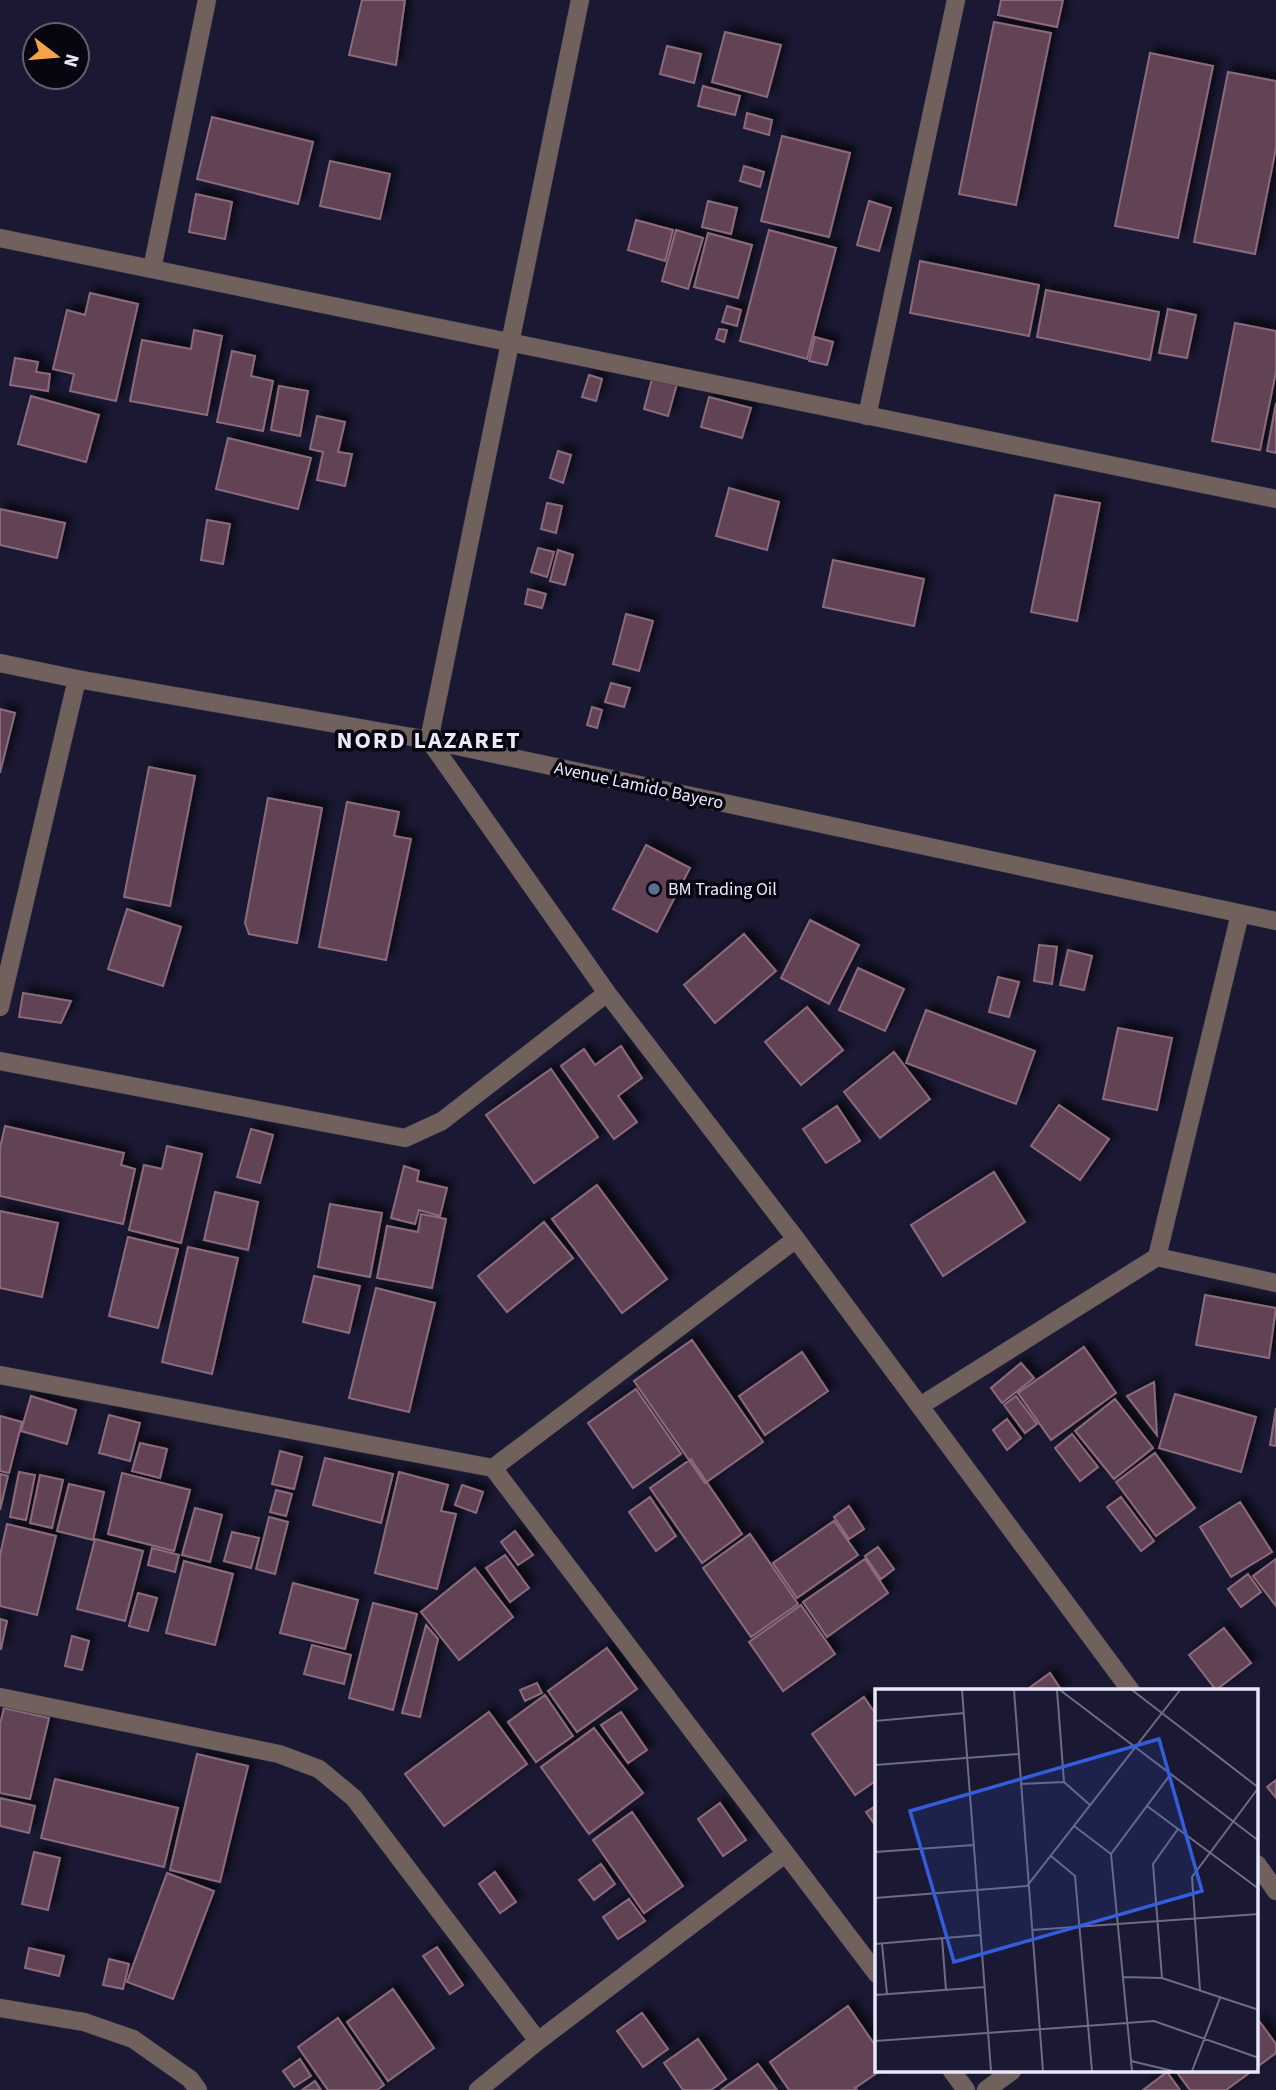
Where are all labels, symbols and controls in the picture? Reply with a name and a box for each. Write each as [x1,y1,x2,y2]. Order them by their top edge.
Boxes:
north arrow [21,21,91,91]
text: N [56,50,86,70]
district label: NORD LAZARET [336,723,522,758]
street label: Avenue Lamido Bayero [552,755,726,816]
place label: BM Trading Oil [668,877,777,902]
marker: BM Trading Oil [646,881,662,897]
inset map [875,1689,1258,2072]

